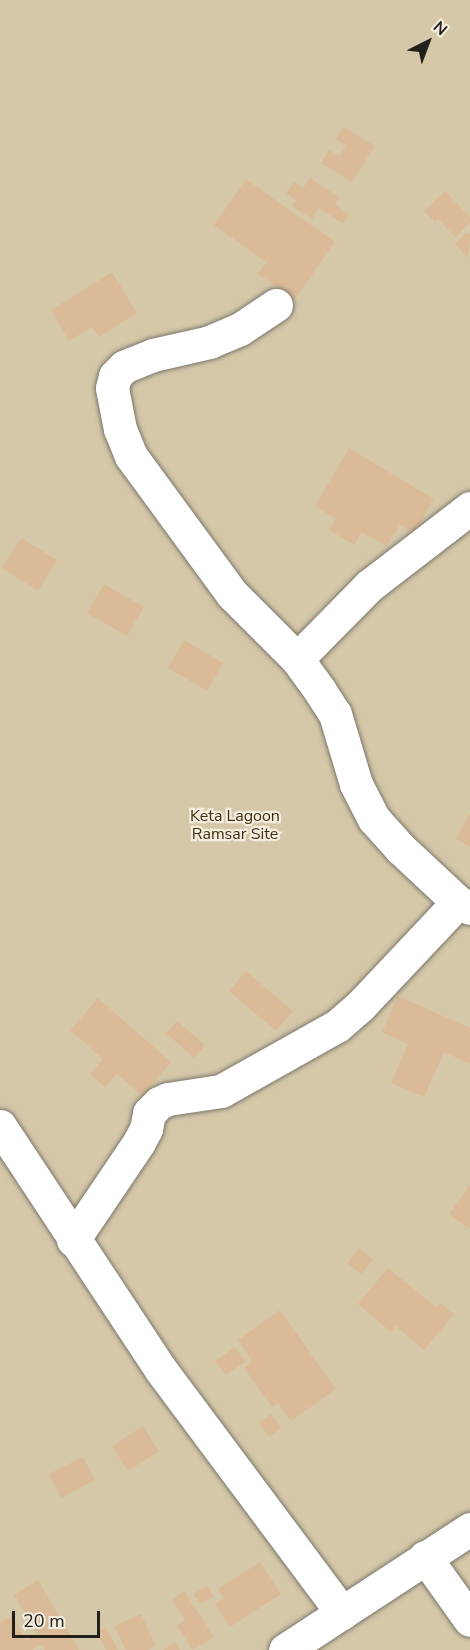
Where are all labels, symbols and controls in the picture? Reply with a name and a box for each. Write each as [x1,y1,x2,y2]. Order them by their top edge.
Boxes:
north arrow [398,12,458,72]
text: N [428,16,452,41]
park label: Keta Lagoon Ramsar Site [190,806,280,844]
scale bar [15,1599,104,1637]
text: 20 m [23,1609,65,1633]

